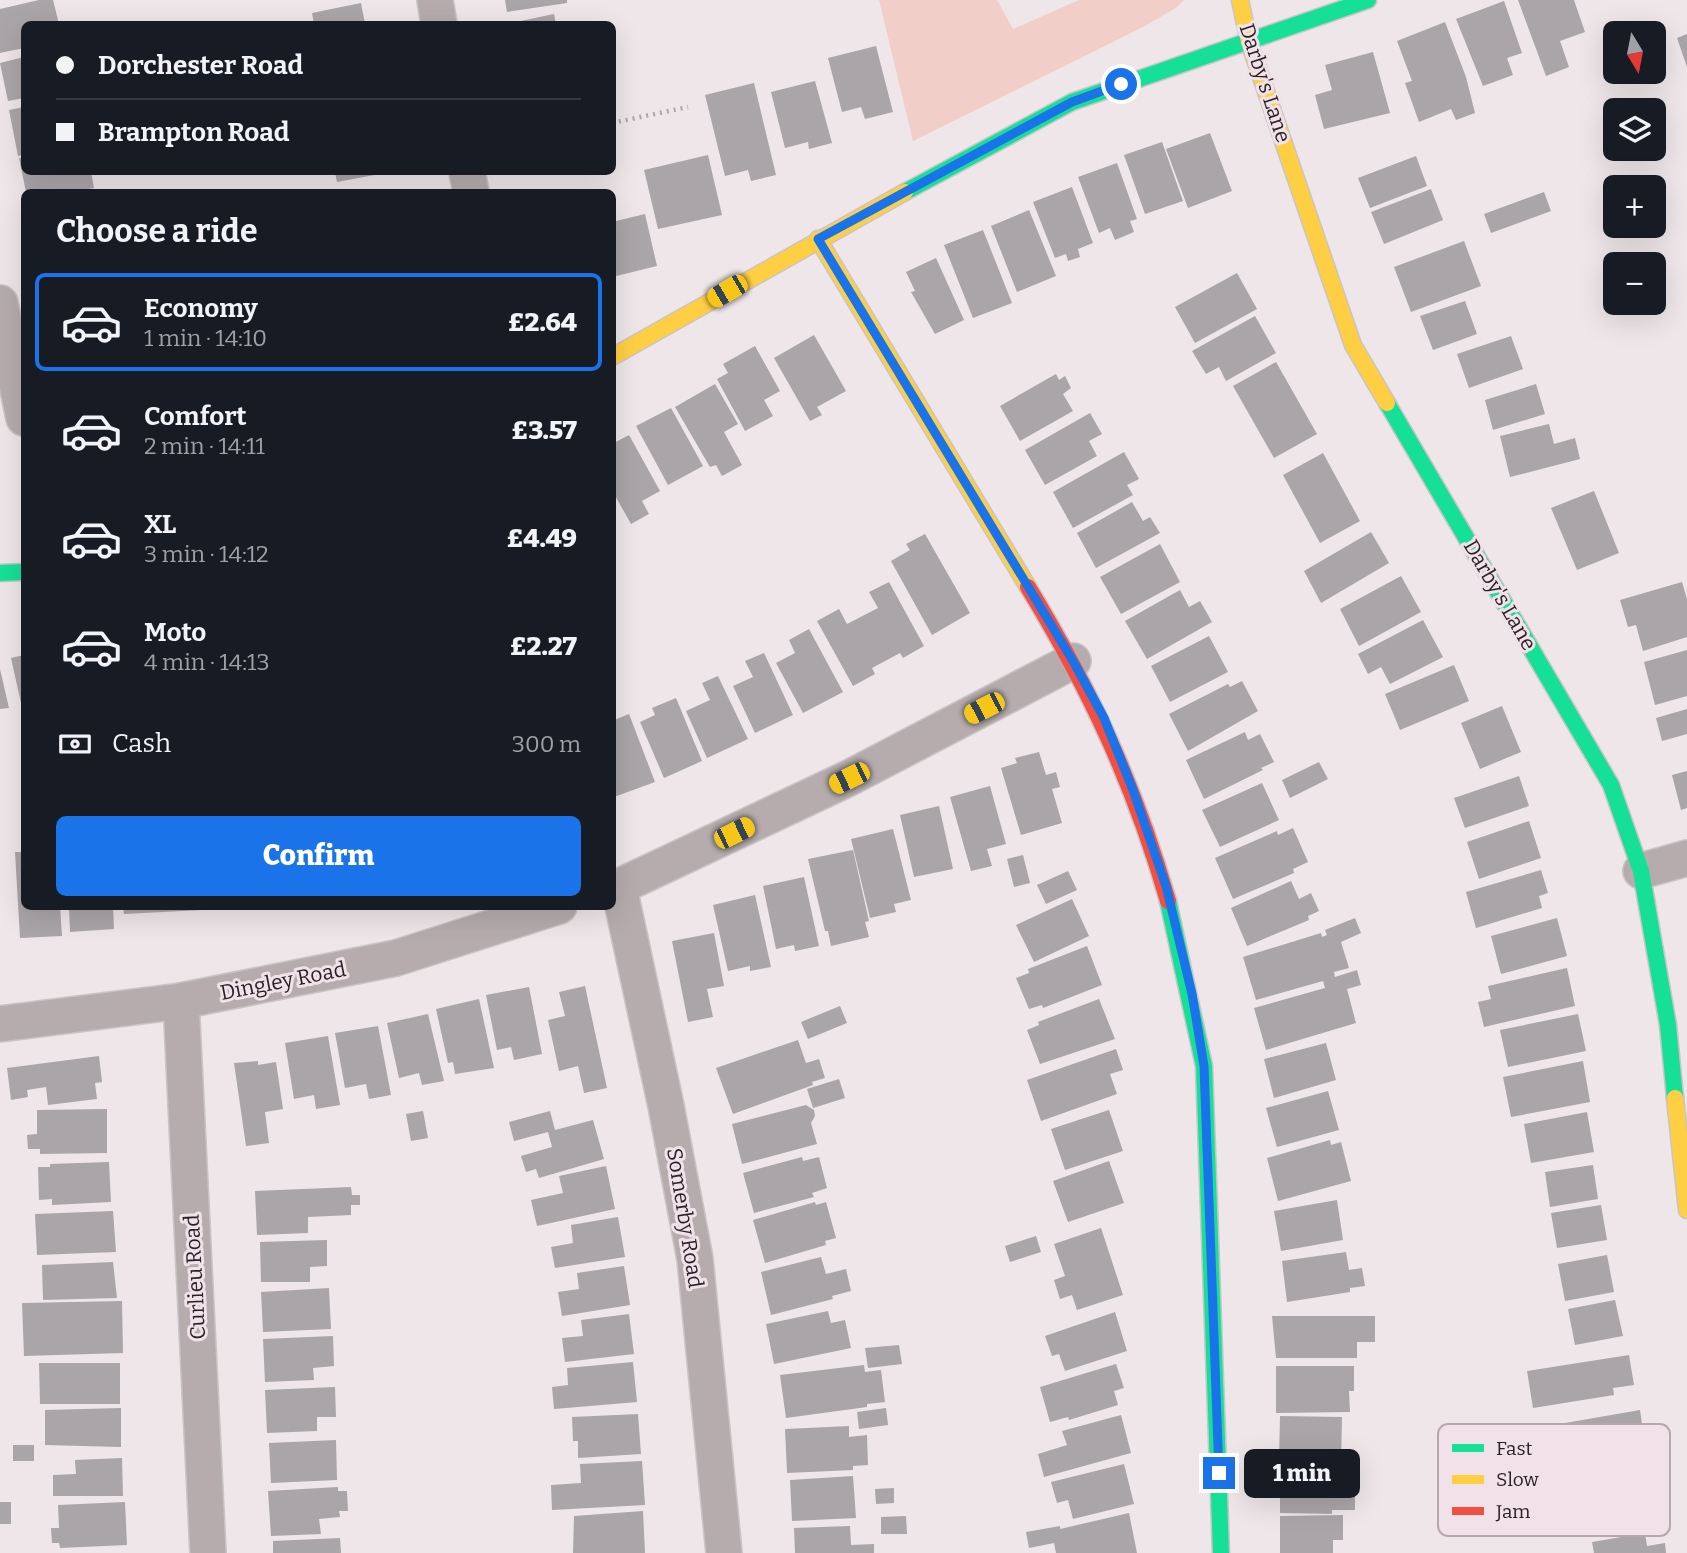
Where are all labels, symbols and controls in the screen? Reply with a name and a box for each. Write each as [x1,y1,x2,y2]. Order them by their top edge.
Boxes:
street label: Darby's Lane [1234,20,1296,146]
north arrow [1603,21,1666,84]
map controls [1603,21,1666,315]
text: Dorchester Road [98,50,303,81]
route start [1105,68,1137,100]
button: layers [1603,98,1666,161]
text: Brampton Road [98,117,290,148]
button: + [1603,175,1666,238]
text: Choose a ride [56,212,257,250]
button: − [1603,252,1666,315]
car [704,271,751,311]
icon: car [60,291,123,354]
text: Economy [144,293,258,324]
text: £2.64 [508,307,577,338]
text: 1 min · 14:10 [144,324,267,352]
icon: car [60,399,123,462]
text: Comfort [144,401,247,432]
text: £3.57 [512,415,577,446]
text: 2 min · 14:11 [144,432,265,460]
icon: car [60,507,123,570]
text: XL [144,509,176,540]
text: £4.49 [507,523,577,554]
street label: Darby's Lane [1458,535,1542,655]
text: 3 min · 14:12 [144,540,269,568]
icon: car [60,615,123,678]
text: Moto [144,617,206,648]
text: £2.27 [510,631,577,662]
text: 4 min · 14:13 [144,648,270,676]
car [961,689,1008,727]
icon: cash [56,725,94,763]
text: Cash [112,728,171,759]
text: 300 m [512,730,581,758]
car [826,759,873,797]
car [711,814,758,852]
button: Confirm [56,816,581,896]
street label: Dingley Road [218,956,348,1006]
street label: Somerby Road [661,1146,709,1290]
street label: Curlieu Road [179,1214,211,1340]
legend [1438,1424,1670,1536]
text: Fast [1496,1437,1533,1460]
callout: 1 min [1244,1448,1359,1498]
route end [1203,1457,1235,1489]
text: 1 min [1273,1459,1331,1487]
text: Slow [1496,1468,1539,1491]
text: Jam [1495,1500,1530,1523]

